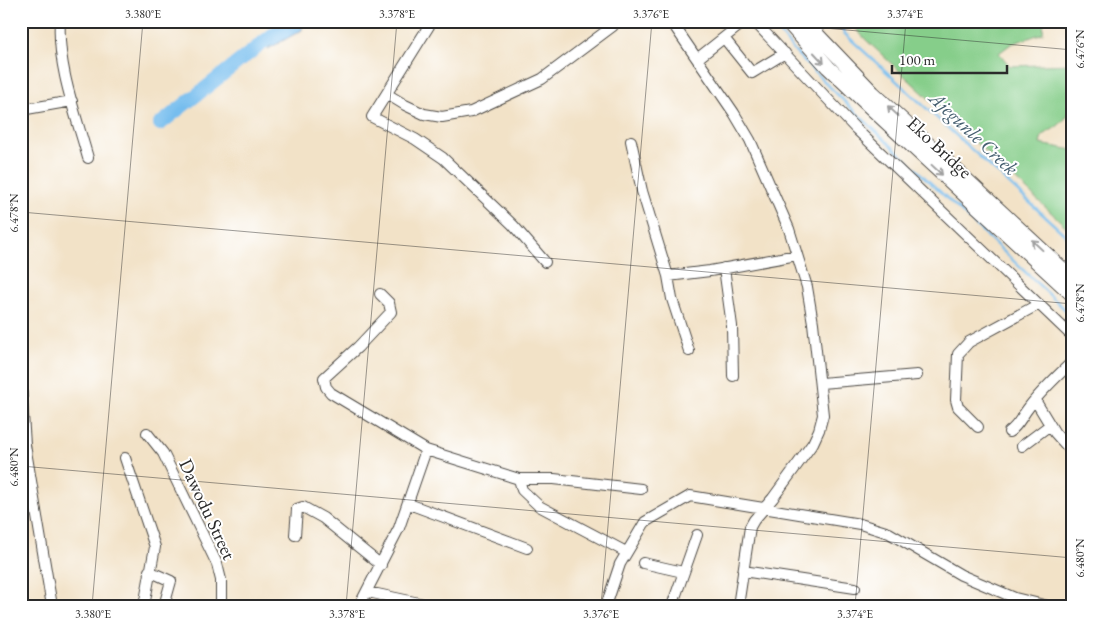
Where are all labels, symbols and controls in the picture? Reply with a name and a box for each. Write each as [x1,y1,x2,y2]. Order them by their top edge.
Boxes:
text: 3.380°E [125,6,161,22]
text: 3.378°E [379,6,415,22]
text: 3.376°E [633,6,669,22]
text: 3.374°E [887,6,923,22]
text: 6.476°N [1072,29,1088,68]
scale bar [892,42,1006,74]
text: 100 m [899,50,936,69]
one-way arrow [813,51,825,64]
water label: Ajegunle Creek [923,84,1024,181]
one-way arrow [886,105,899,117]
street label: Eko Bridge [902,111,978,184]
one-way arrow [931,164,944,176]
text: 6.478°N [6,193,22,232]
one-way arrow [1031,239,1043,251]
text: 6.478°N [1072,283,1088,322]
text: 6.480°N [6,447,22,486]
street label: Dawodu Street [173,455,242,564]
text: 6.480°N [1072,538,1088,577]
text: 3.380°E [75,606,111,622]
text: 3.378°E [329,606,365,622]
text: 3.376°E [583,606,619,622]
text: 3.374°E [837,606,873,622]

